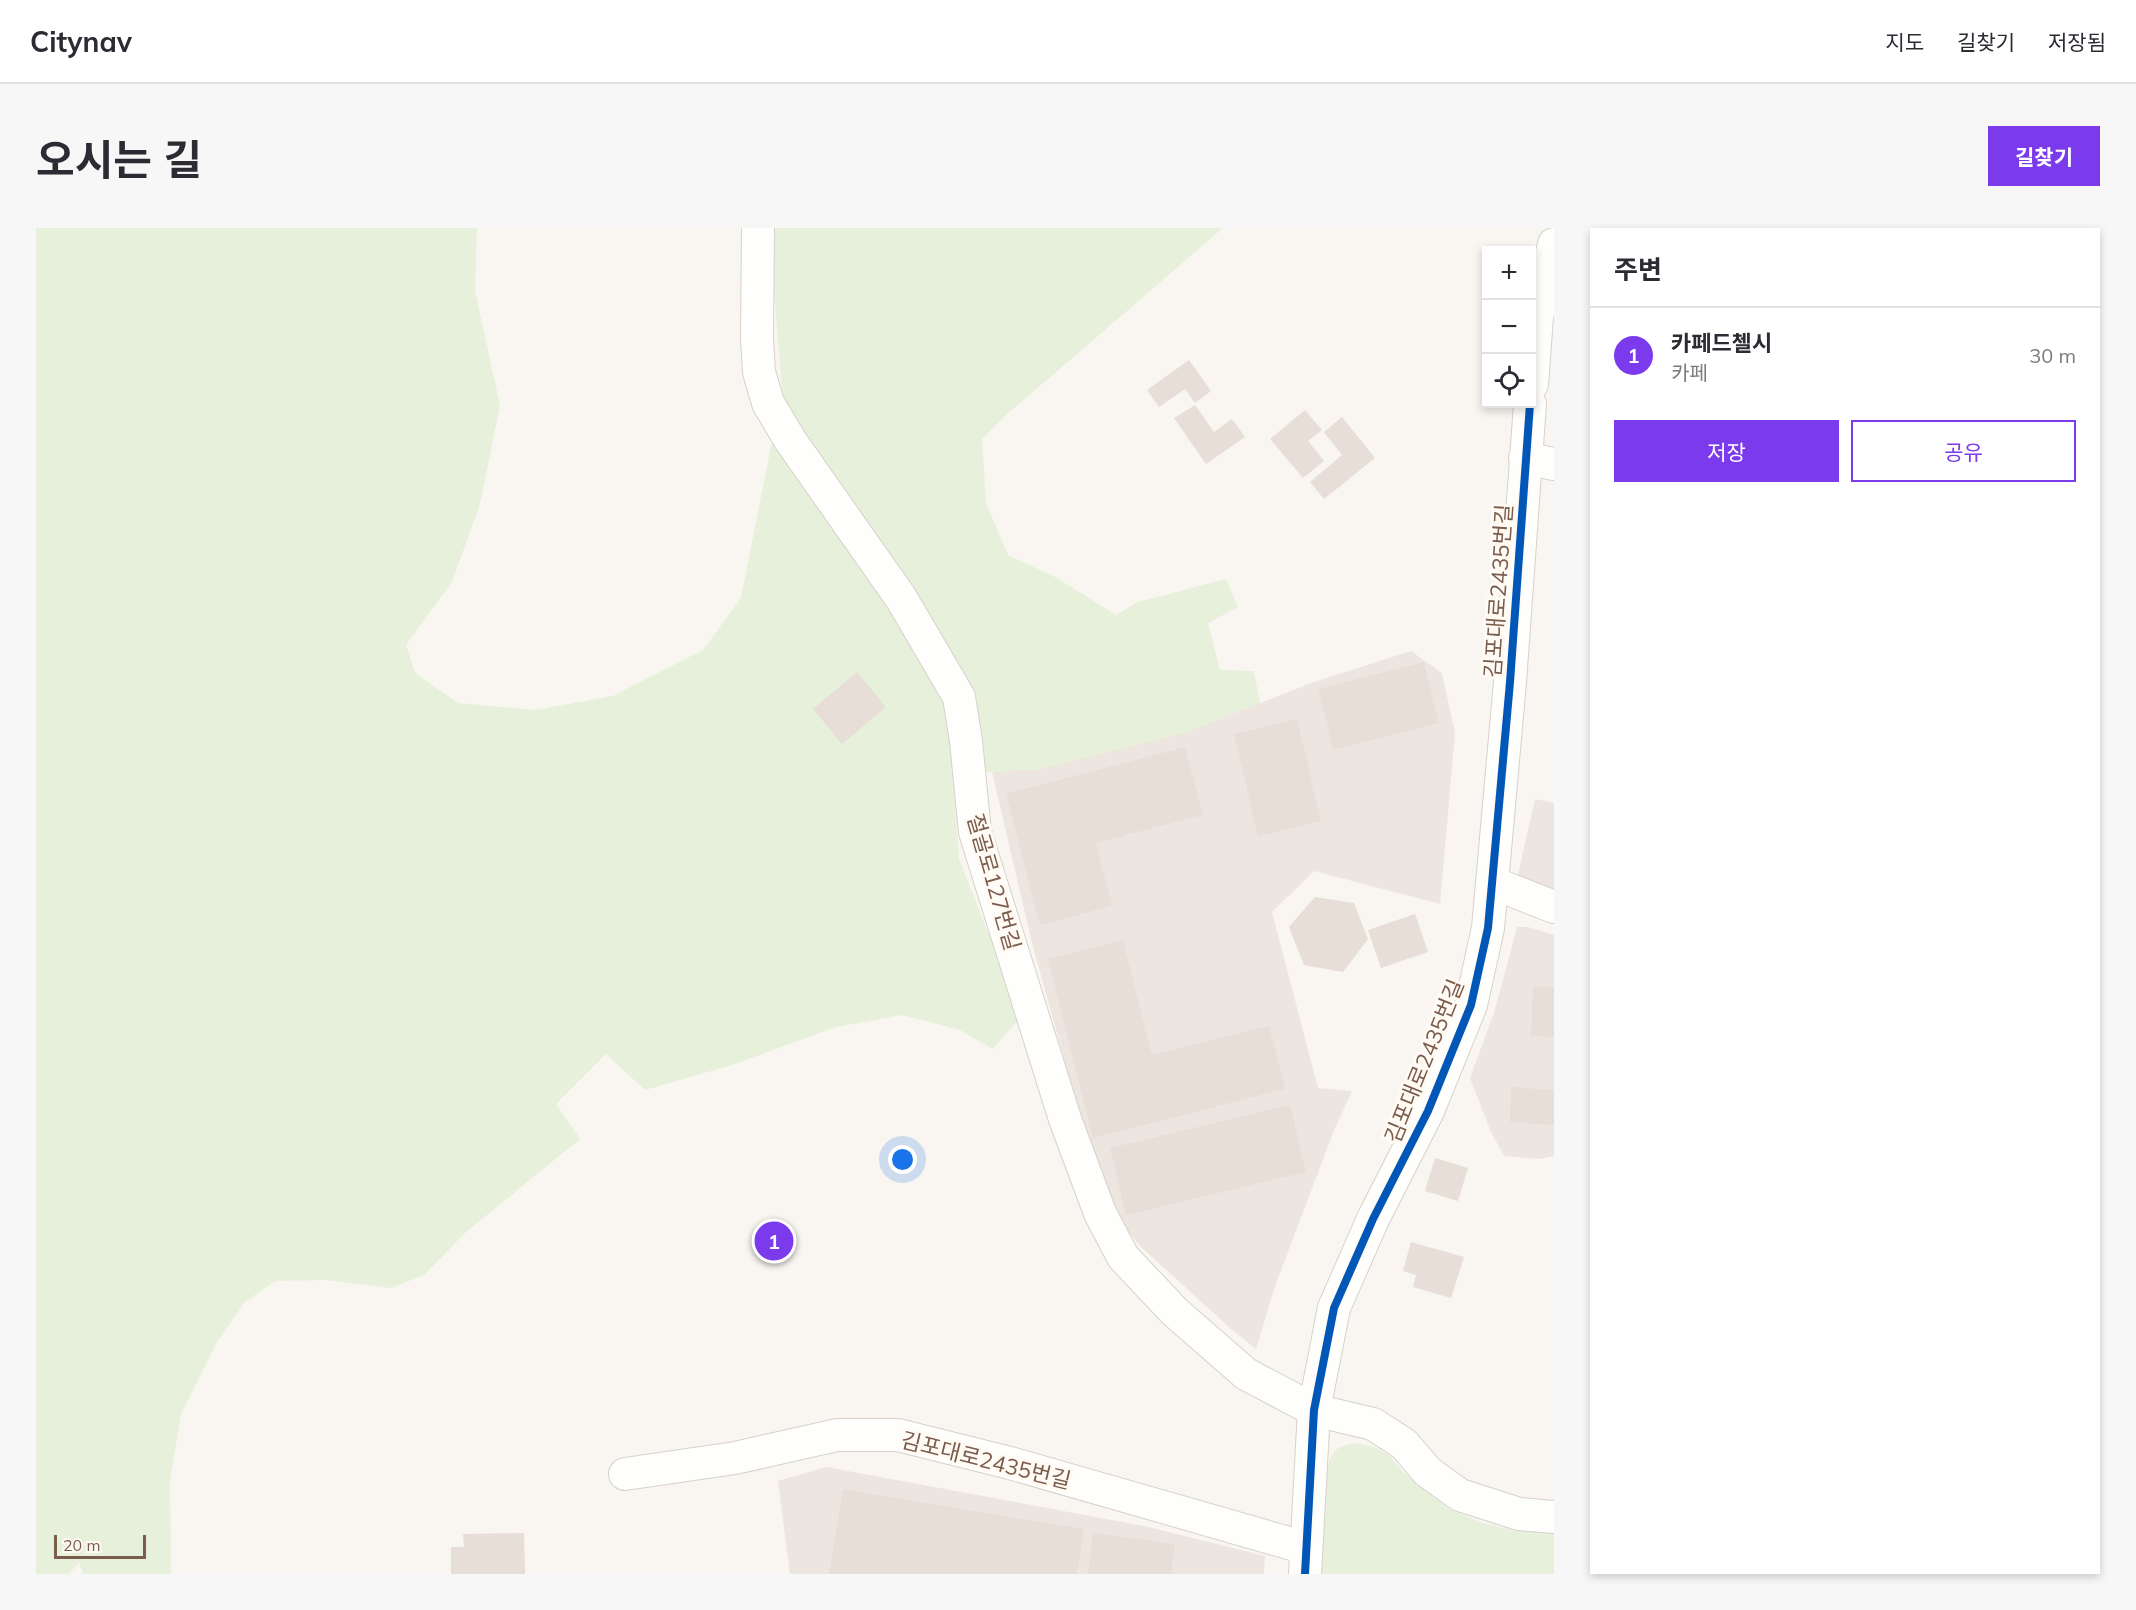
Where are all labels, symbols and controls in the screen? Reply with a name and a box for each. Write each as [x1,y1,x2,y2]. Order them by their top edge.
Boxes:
text: Citynav [30,24,132,59]
text: 지도 [1885,29,1924,55]
text: 길찾기 [1957,29,2015,55]
text: 저장됨 [2048,29,2106,55]
button: 길찾기 [1988,126,2100,186]
text: 오시는 길 [36,133,202,186]
map controls [1482,246,1536,408]
button: + [1482,246,1536,300]
text: 주변 [1614,253,1662,286]
button: − [1482,300,1536,354]
text: 카페드첼시 [1671,329,1772,357]
text: 1 [1628,343,1640,368]
text: 30 m [2029,343,2076,368]
button: locate [1482,354,1536,408]
text: 카페 [1671,360,1708,385]
button: 저장 [1614,420,1839,482]
button: 공유 [1851,420,2076,482]
street label: 김포대로2435번길 [1478,503,1518,679]
street label: 절골로127번길 [961,810,1027,954]
street label: 김포대로2435번길 [1378,975,1470,1147]
your location [888,1145,917,1174]
pin: 1 [754,1218,794,1264]
street label: 김포대로2435번길 [898,1425,1074,1495]
scale bar [54,1532,146,1560]
text: 20 m [63,1535,100,1555]

